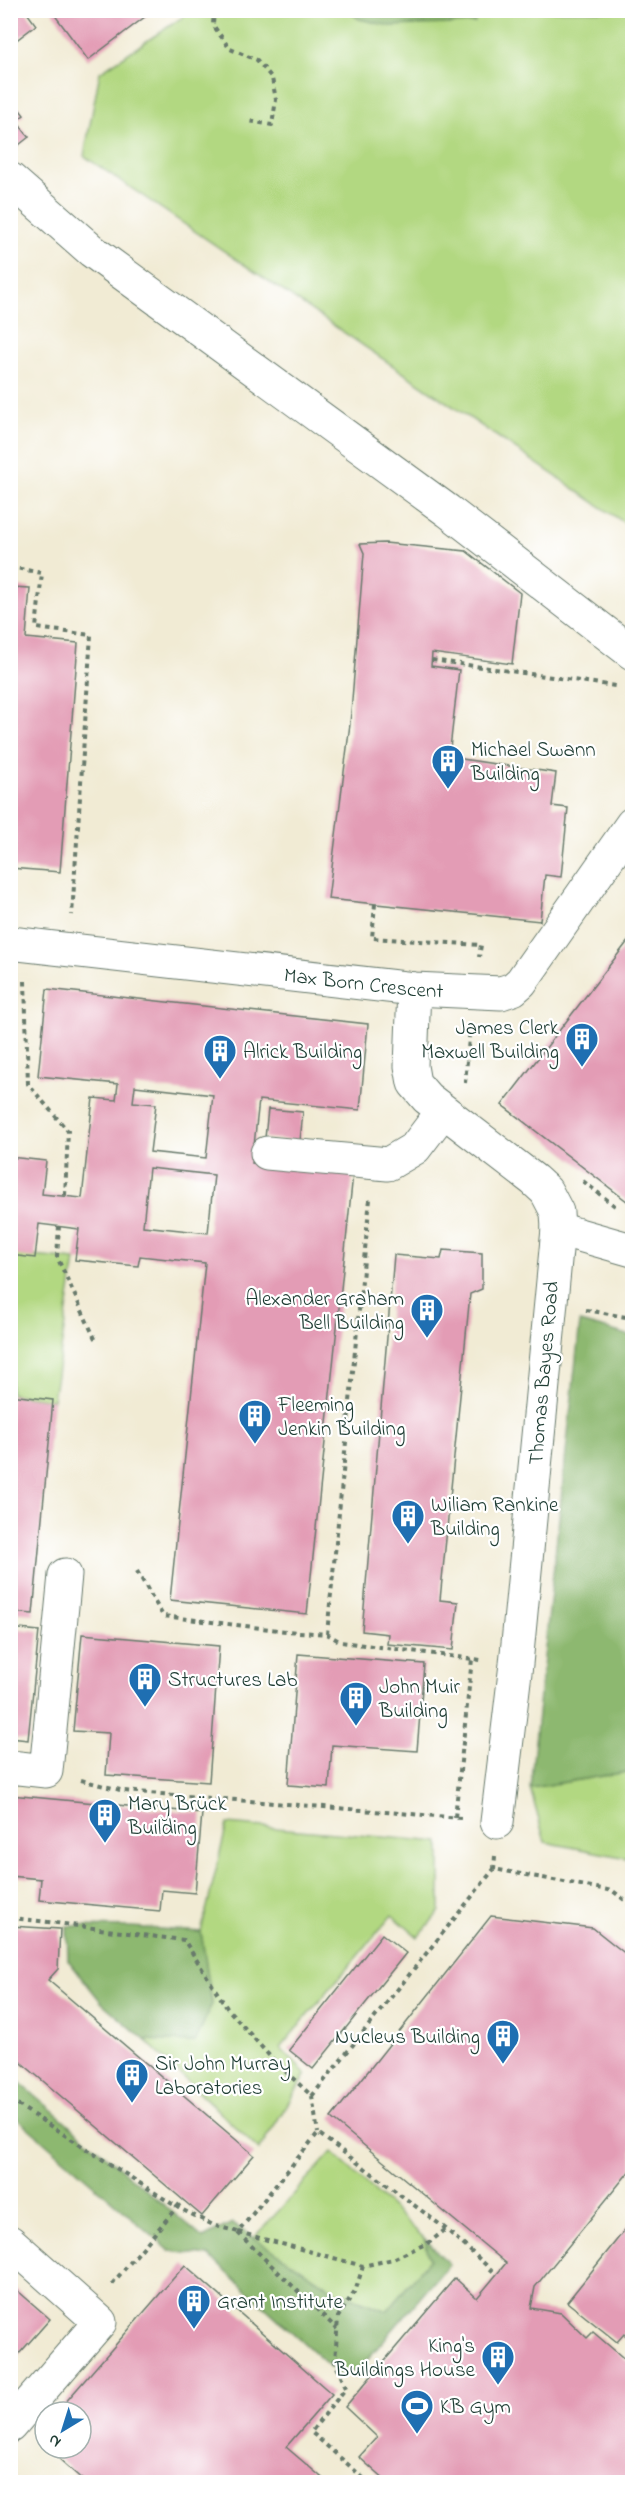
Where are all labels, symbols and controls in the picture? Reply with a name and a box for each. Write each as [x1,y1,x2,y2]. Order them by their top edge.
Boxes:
place label: Michael Swann Building [470,736,596,792]
building icon: Michael Swann Building [430,743,466,790]
street label: Max Born Crescent [282,961,444,1007]
place label: James Clerk Maxwell Building [421,1014,560,1070]
building icon: James Clerk Maxwell Building [564,1021,600,1068]
building icon: Alrick Building [202,1033,238,1080]
place label: Alrick Building [243,1038,362,1070]
street label: Thomas Bayes Road [522,1280,570,1467]
place label: Alexander Graham Bell Building [245,1285,404,1341]
building icon: Alexander Graham Bell Building [409,1292,445,1339]
place label: Fleeming Jenkin Building [277,1391,405,1447]
building icon: Fleeming Jenkin Building [237,1398,273,1445]
place label: Wiliam Rankine Building [430,1491,559,1547]
building icon: Wiliam Rankine Building [390,1498,426,1545]
building icon: Structures Lab [127,1661,163,1708]
place label: Structures Lab [168,1666,297,1696]
place label: John Muir Building [378,1673,461,1729]
building icon: John Muir Building [338,1680,374,1727]
place label: Mary Brück Building [127,1790,227,1846]
building icon: Mary Brück Building [87,1797,123,1844]
building icon: Nucleus Building [485,2018,521,2065]
place label: Nucleus Building [335,2023,480,2055]
place label: Sir John Murray Laboratories [155,2050,291,2104]
building icon: Sir John Murray Laboratories [114,2057,150,2104]
building icon: Grant Institute [176,2283,212,2330]
place label: Grant Institute [217,2288,344,2318]
place label: King's Buildings House [334,2332,476,2388]
building icon: King's Buildings House [480,2339,516,2386]
sports icon: KB Gym [399,2388,435,2435]
place label: KB Gym [440,2393,511,2425]
north arrow [33,2400,93,2460]
text: N [43,2427,67,2453]

